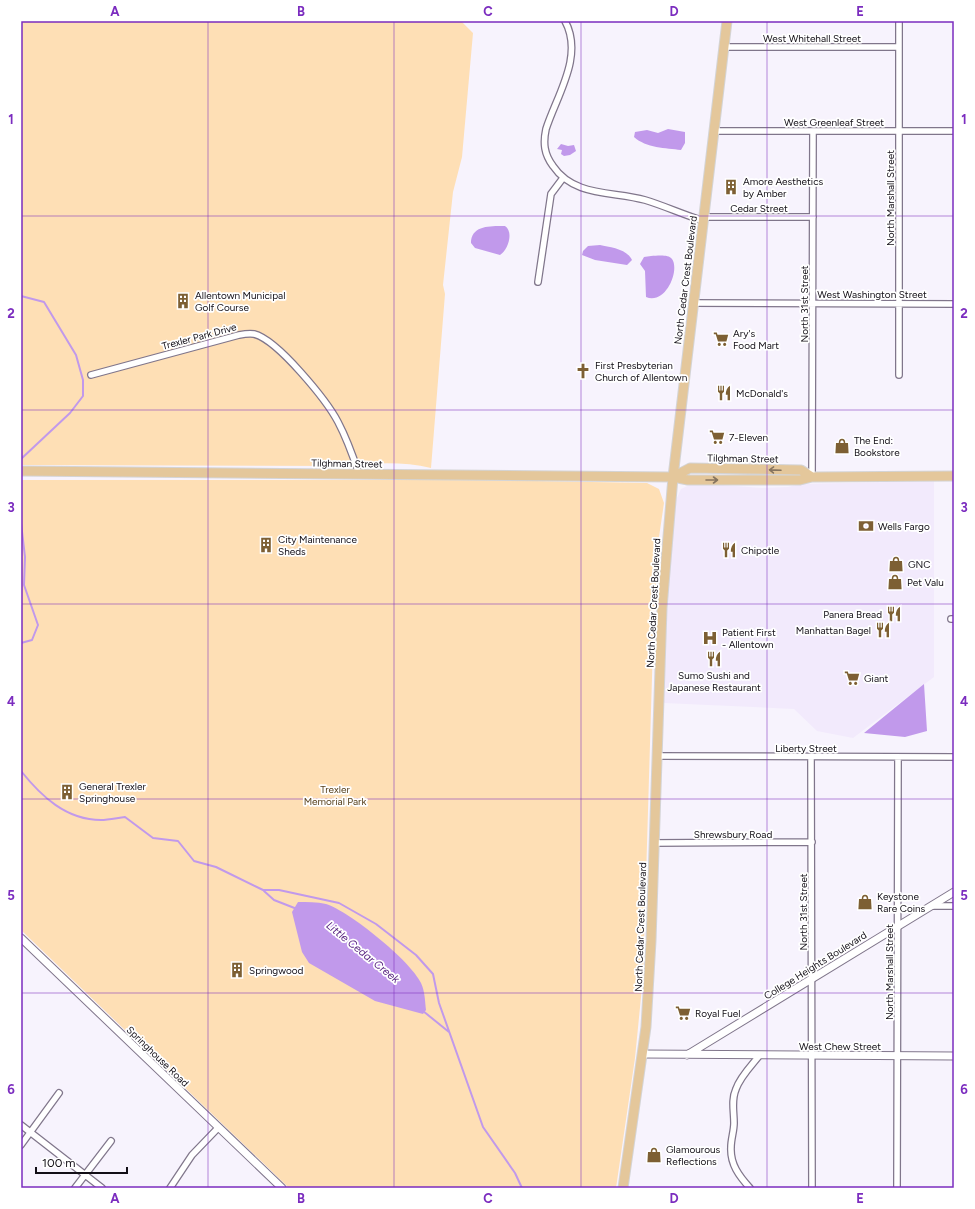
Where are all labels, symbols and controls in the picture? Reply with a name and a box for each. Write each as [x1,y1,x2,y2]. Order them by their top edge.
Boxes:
text: A [110,4,120,19]
text: B [297,4,305,19]
text: C [483,4,493,19]
text: D [669,4,679,19]
text: E [856,4,864,19]
street label: West Whitehall Street [763,32,861,45]
text: 1 [8,112,14,127]
text: 1 [961,112,967,127]
street label: West Greenleaf Street [784,116,884,129]
street label: North Marshall Street [884,150,897,246]
place label: Amore Aesthetics by Amber [743,175,824,200]
building icon: Amore Aesthetics by Amber [722,178,740,196]
street label: Cedar Street [730,202,788,215]
street label: North Cedar Crest Boulevard [671,215,700,345]
street label: North 31st Street [798,265,811,343]
street label: West Washington Street [817,288,927,301]
place label: Allentown Municipal Golf Course [195,289,285,314]
building icon: Allentown Municipal Golf Course [174,292,192,310]
text: 2 [7,306,15,321]
text: 2 [960,306,968,321]
street label: Trexler Park Drive [160,320,238,353]
place label: Ary's Food Mart [733,327,779,352]
supermarket icon: Ary's Food Mart [712,330,730,348]
place label: First Presbyterian Church of Allentown [595,359,688,384]
church icon: First Presbyterian Church of Allentown [574,362,592,380]
restaurant icon: McDonald's [715,384,733,402]
place label: McDonald's [736,387,788,400]
supermarket icon: 7-Eleven [708,428,726,446]
place label: 7-Eleven [729,431,769,444]
place label: The End: Bookstore [854,434,900,459]
shop icon: The End: Bookstore [833,437,851,455]
street label: Tilghman Street [707,451,779,466]
street label: Tilghman Street [311,456,383,471]
one-way arrow [769,466,782,473]
one-way arrow [705,476,718,484]
text: 3 [7,500,15,515]
text: 3 [960,500,968,515]
bank icon: Wells Fargo [857,517,875,535]
place label: Wells Fargo [878,520,930,533]
place label: City Maintenance Sheds [278,533,357,558]
building icon: City Maintenance Sheds [257,536,275,554]
street label: North Cedar Crest Boulevard [644,538,663,668]
restaurant icon: Chipotle [720,541,738,559]
place label: Chipotle [741,544,780,557]
shop icon: GNC [887,555,905,573]
place label: GNC [908,558,931,571]
shop icon: Pet Valu [886,573,904,591]
place label: Pet Valu [907,576,944,589]
restaurant icon: Panera Bread [885,605,903,623]
place label: Panera Bread [823,608,882,621]
restaurant icon: Manhattan Bagel [874,621,892,639]
place label: Manhattan Bagel [796,624,871,637]
place label: Patient First - Allentown [722,626,776,651]
hospital icon: Patient First - Allentown [701,629,719,647]
restaurant icon: Sumo Sushi and Japanese Restaurant [705,650,723,668]
place label: Sumo Sushi and Japanese Restaurant [667,669,761,694]
supermarket icon: Giant [843,669,861,687]
place label: Giant [864,672,889,685]
text: 4 [7,694,15,709]
text: 4 [960,694,968,709]
street label: Liberty Street [775,742,837,755]
place label: General Trexler Springhouse [79,780,147,805]
building icon: General Trexler Springhouse [58,783,76,801]
park label: Trexler Memorial Park [304,783,367,808]
street label: Shrewsbury Road [694,828,772,841]
street label: North Cedar Crest Boulevard [632,862,649,992]
street label: North 31st Street [797,873,810,951]
text: 5 [7,888,15,903]
text: 5 [960,888,968,903]
place label: Keystone Rare Coins [877,890,926,915]
shop icon: Keystone Rare Coins [856,893,874,911]
water label: Little Cedar Creek [323,919,402,986]
street label: North Marshall Street [883,924,896,1020]
street label: College Heights Boulevard [761,928,869,1002]
building icon: Springwood [228,961,246,979]
place label: Springwood [249,964,304,977]
supermarket icon: Royal Fuel [674,1004,692,1022]
place label: Royal Fuel [695,1007,740,1020]
street label: Springhouse Road [124,1023,192,1090]
street label: West Chew Street [799,1040,881,1053]
text: 6 [7,1082,15,1097]
text: 6 [960,1082,968,1097]
place label: Glamourous Reflections [666,1143,721,1168]
shop icon: Glamourous Reflections [645,1146,663,1164]
scale bar [36,1149,127,1175]
text: 100 m [42,1156,76,1170]
text: A [110,1191,120,1206]
text: B [297,1191,305,1206]
text: C [483,1191,493,1206]
text: D [669,1191,679,1206]
text: E [856,1191,864,1206]

